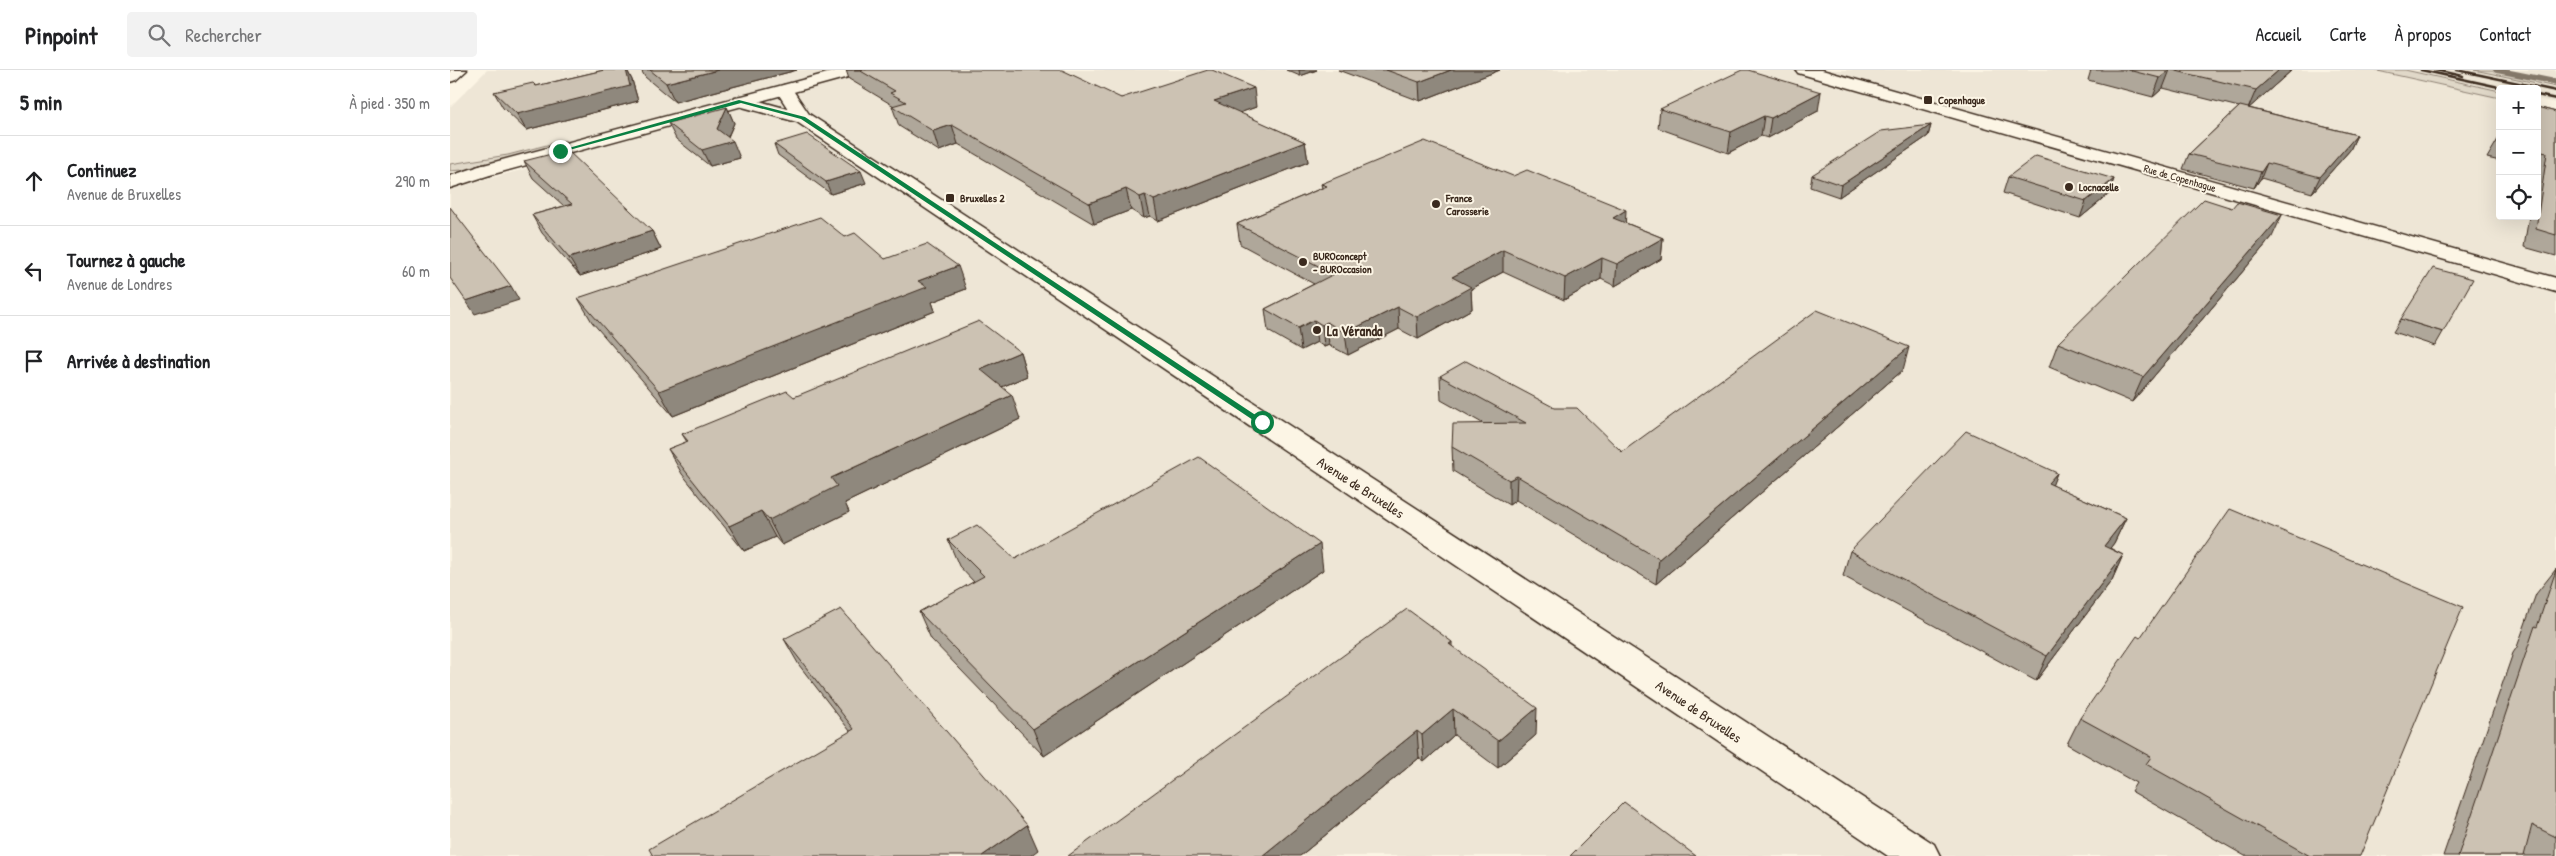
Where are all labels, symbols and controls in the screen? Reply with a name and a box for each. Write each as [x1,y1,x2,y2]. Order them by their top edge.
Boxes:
search box [127,12,477,57]
text: Pinpoint [25,19,97,51]
icon: search [145,21,173,49]
text: Rechercher [185,22,262,48]
text: Accueil [2255,22,2301,47]
text: Carte [2329,22,2367,47]
text: À propos [2395,22,2451,47]
text: Contact [2479,22,2531,47]
map controls [2496,85,2541,220]
button: + [2496,85,2541,130]
text: 5 min [20,88,62,117]
text: À pied · 350 m [349,92,430,114]
place label: Copenhague [1938,93,1986,108]
marker: Copenhague [1922,94,1934,106]
button: − [2496,130,2541,175]
route end [549,140,572,163]
text: Continuez [67,157,136,183]
street label: Rue de Copenhague [2142,161,2218,195]
icon: ahead [20,167,48,195]
text: 290 m [395,170,430,192]
button: locate [2496,175,2541,220]
place label: Locnacelle [2079,180,2119,194]
marker: Locnacelle [2063,181,2075,193]
text: Avenue de Bruxelles [67,183,181,205]
place label: Bruxelles 2 [960,191,1005,205]
place label: France Carosserie [1445,191,1490,218]
marker: Bruxelles 2 [944,192,956,204]
marker: France Carosserie [1430,198,1442,210]
text: Tournez à gauche [67,247,185,273]
place label: BUROconcept - BUROccasion [1313,249,1372,276]
marker: BUROconcept - BUROccasion [1297,256,1309,268]
icon: left [20,257,48,285]
text: 60 m [402,260,430,282]
text: Avenue de Londres [67,273,172,295]
place label: La Véranda [1327,321,1383,340]
marker: La Véranda [1311,324,1323,336]
icon: arrive [20,347,48,375]
text: Arrivée à destination [67,348,210,374]
route start [1251,411,1274,434]
street label: Avenue de Bruxelles [1314,452,1408,522]
street label: Avenue de Bruxelles [1652,675,1746,747]

